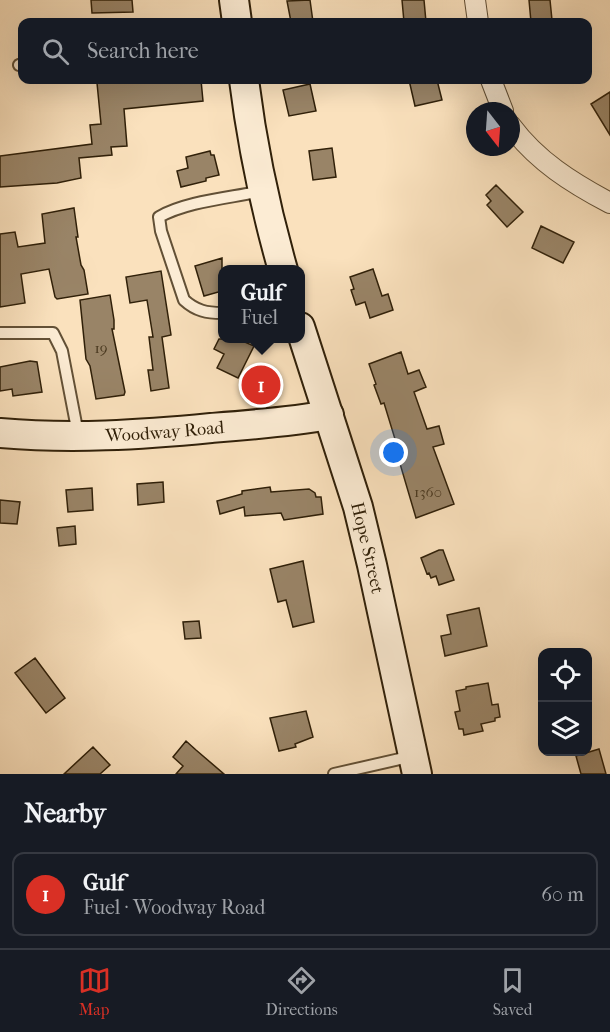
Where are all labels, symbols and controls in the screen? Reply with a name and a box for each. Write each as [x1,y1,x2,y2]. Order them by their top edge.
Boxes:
search box [18,18,592,84]
icon: search [39,35,72,68]
text: Search here [87,38,199,64]
north arrow [466,102,520,156]
popup [218,265,305,343]
text: Gulf [241,280,282,306]
text: Fuel [241,306,278,329]
house number: 19 [94,339,108,357]
pin: 1 [242,362,280,408]
street label: Woodway Road [104,417,225,446]
your location [379,438,408,467]
house number: 1360 [414,483,442,501]
street label: Hope Street [347,500,388,596]
map controls [538,648,592,756]
button: locate [538,648,592,702]
button: layers [538,702,592,756]
text: Nearby [24,798,106,829]
text: Gulf [83,870,124,896]
text: 1 [42,883,49,906]
text: 60 m [541,883,584,906]
text: Fuel · Woodway Road [83,896,265,919]
tab: Map [78,964,111,1019]
tab: Directions [266,964,338,1019]
tab: Saved [493,964,532,1019]

